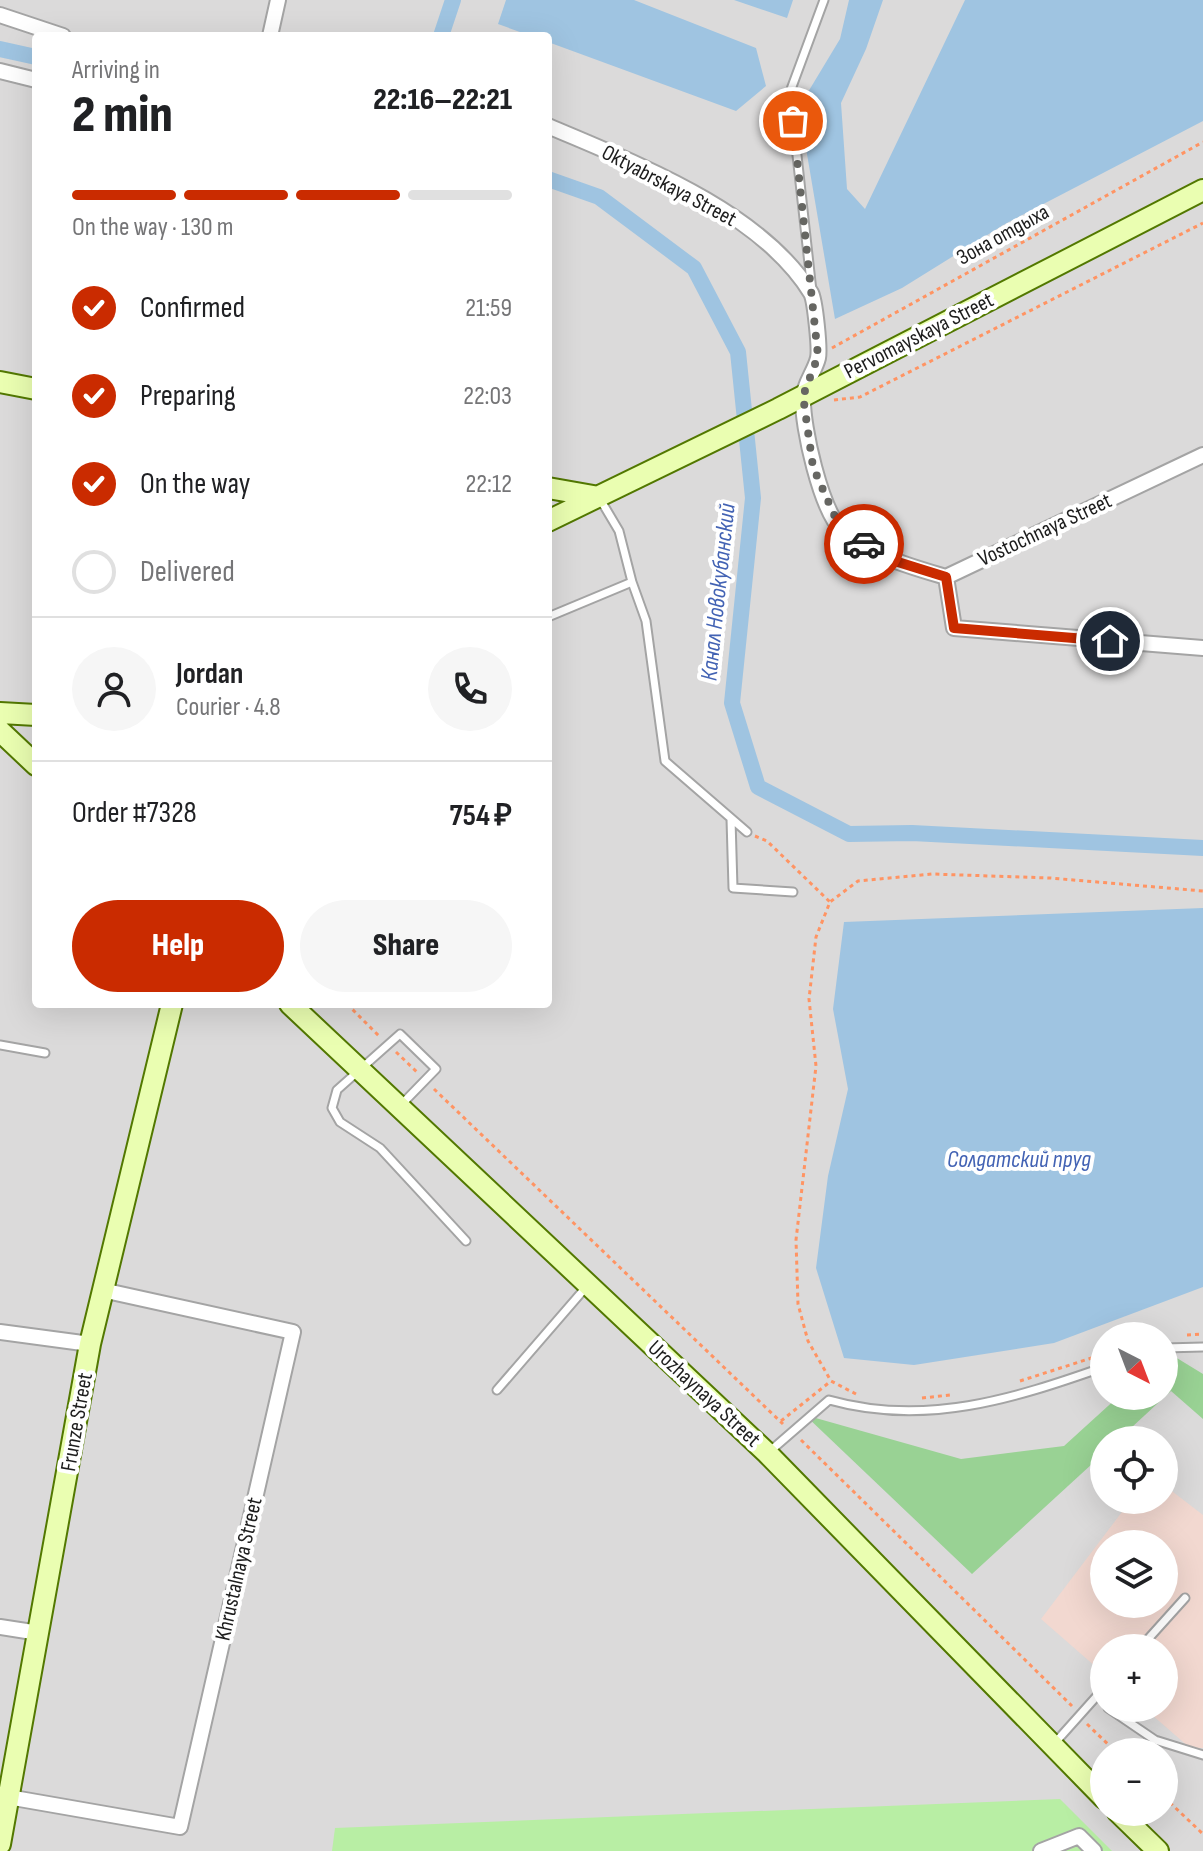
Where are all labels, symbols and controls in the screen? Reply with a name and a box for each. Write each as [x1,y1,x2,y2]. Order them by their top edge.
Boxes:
text: Arriving in [72,55,160,86]
text: 22:16–22:21 [373,82,512,118]
text: 2 min [72,84,173,147]
pin [759,87,827,155]
icon: bag [771,99,815,143]
street label: Oktyabrskaya Street [597,139,741,233]
street label: Зона отдыха [952,199,1054,271]
text: On the way · 130 m [72,212,234,243]
icon: check [72,286,116,330]
street label: Pervomayskaya Street [840,287,999,385]
text: Confirmed [140,290,245,326]
text: 21:59 [465,293,512,324]
icon: check [72,374,116,418]
text: Preparing [140,378,236,414]
text: 22:03 [463,381,512,412]
icon: check [72,462,116,506]
text: On the way [140,466,250,502]
text: 22:12 [466,469,512,500]
street label: Vostochnaya Street [974,487,1116,573]
water label: Канал Новокубанский [694,502,742,682]
courier [824,504,904,584]
icon: car [842,522,886,566]
text: Delivered [140,554,235,590]
pin [1076,607,1144,675]
icon: home [1088,619,1132,663]
button: person [72,647,156,731]
button: phone [428,647,512,731]
text: Jordan [176,656,243,692]
text: Courier · 4.8 [176,692,281,723]
text: Order #7328 [72,795,197,831]
text: 754 ₽ [450,798,512,834]
button: Help [72,900,284,992]
button: Share [300,900,512,992]
water label: Солдатский пруд [947,1145,1091,1174]
north arrow [1090,1322,1178,1410]
map controls [1090,1322,1178,1826]
street label: Urozhaynaya Street [642,1335,766,1453]
street label: Frunze Street [55,1370,99,1473]
button: locate [1090,1426,1178,1514]
street label: Khrustalnaya Street [209,1494,269,1643]
button: layers [1090,1530,1178,1618]
button: + [1090,1634,1178,1722]
button: − [1090,1738,1178,1826]

